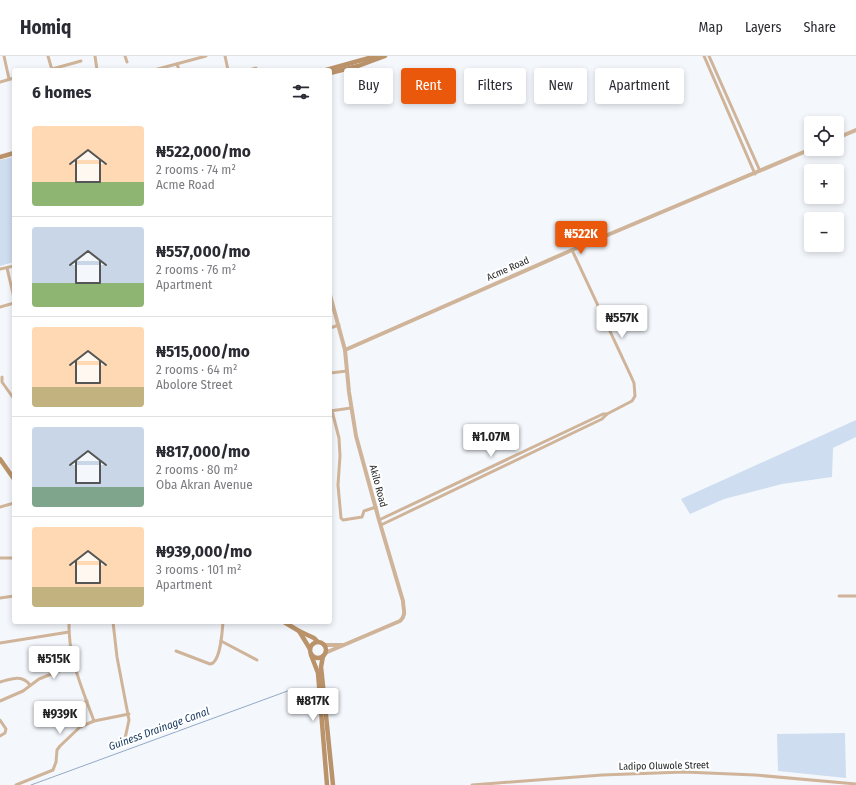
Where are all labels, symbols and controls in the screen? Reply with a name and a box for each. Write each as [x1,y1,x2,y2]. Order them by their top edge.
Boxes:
text: Homiq [20,16,71,39]
text: Map [699,19,723,36]
text: Layers [745,19,781,36]
text: Share [803,19,836,36]
chip: Buy [344,68,393,104]
chip: Rent [401,68,456,104]
chip: Filters [464,68,526,104]
chip: New [534,68,587,104]
chip: Apartment [595,68,684,104]
icon: filters [290,81,312,103]
text: 6 homes [32,82,91,103]
map controls [804,116,844,252]
button: locate [804,116,844,156]
text: ₦522,000/mo [156,141,251,162]
icon: home [64,142,112,190]
text: 2 rooms · 74 m² [156,162,236,177]
button: + [804,164,844,204]
text: Acme Road [156,177,215,192]
button: − [804,212,844,252]
pin: ₦522K [553,221,609,255]
text: ₦522K [564,226,598,241]
text: ₦557,000/mo [156,241,250,262]
icon: home [64,243,112,291]
street label: Acme Road [485,254,531,284]
text: 2 rooms · 76 m² [156,262,236,277]
text: Apartment [156,277,212,292]
pin: ₦557K [594,305,650,339]
text: ₦557K [605,310,639,325]
text: ₦515,000/mo [156,341,250,362]
icon: home [64,343,112,391]
text: 2 rooms · 64 m² [156,362,237,377]
text: Abolore Street [156,377,232,392]
pin: ₦1.07M [458,424,524,458]
text: ₦1.07M [472,429,510,444]
text: ₦817,000/mo [156,441,250,462]
icon: home [64,443,112,491]
text: 2 rooms · 80 m² [156,462,238,477]
street label: Akilo Road [367,463,389,509]
text: Oba Akran Avenue [156,477,253,492]
text: ₦939,000/mo [156,541,252,562]
icon: home [64,543,112,591]
text: 3 rooms · 101 m² [156,562,241,577]
text: Apartment [156,577,212,592]
pin: ₦515K [26,646,82,680]
text: ₦515K [38,651,70,666]
pin: ₦817K [285,688,341,722]
text: ₦817K [297,693,329,708]
pin: ₦939K [32,701,88,735]
water label: Guiness Drainage Canal [107,705,211,753]
text: ₦939K [43,706,77,721]
street label: Ladipo Oluwole Street [619,759,710,773]

